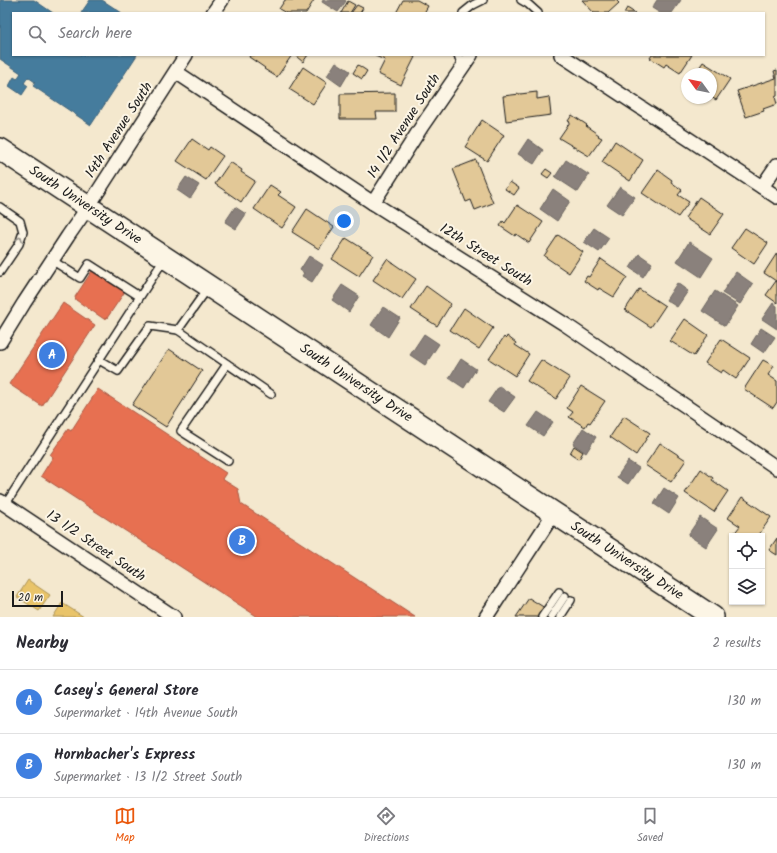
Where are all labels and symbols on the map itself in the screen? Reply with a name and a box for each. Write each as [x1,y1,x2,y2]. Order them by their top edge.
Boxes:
north arrow [681,68,717,104]
street label: 14 1/2 Avenue South [362,69,446,183]
street label: 14th Avenue South [80,77,158,183]
street label: South University Drive [24,160,147,251]
your location [334,211,354,231]
street label: 12th Street South [435,218,537,292]
one-way arrow [16,235,24,242]
street label: South University Drive [295,338,418,429]
pin: A [39,340,65,370]
street label: 13 1/2 Street South [42,505,150,587]
street label: South University Drive [566,516,688,606]
pin: B [229,526,255,556]
scale bar [12,589,63,608]

